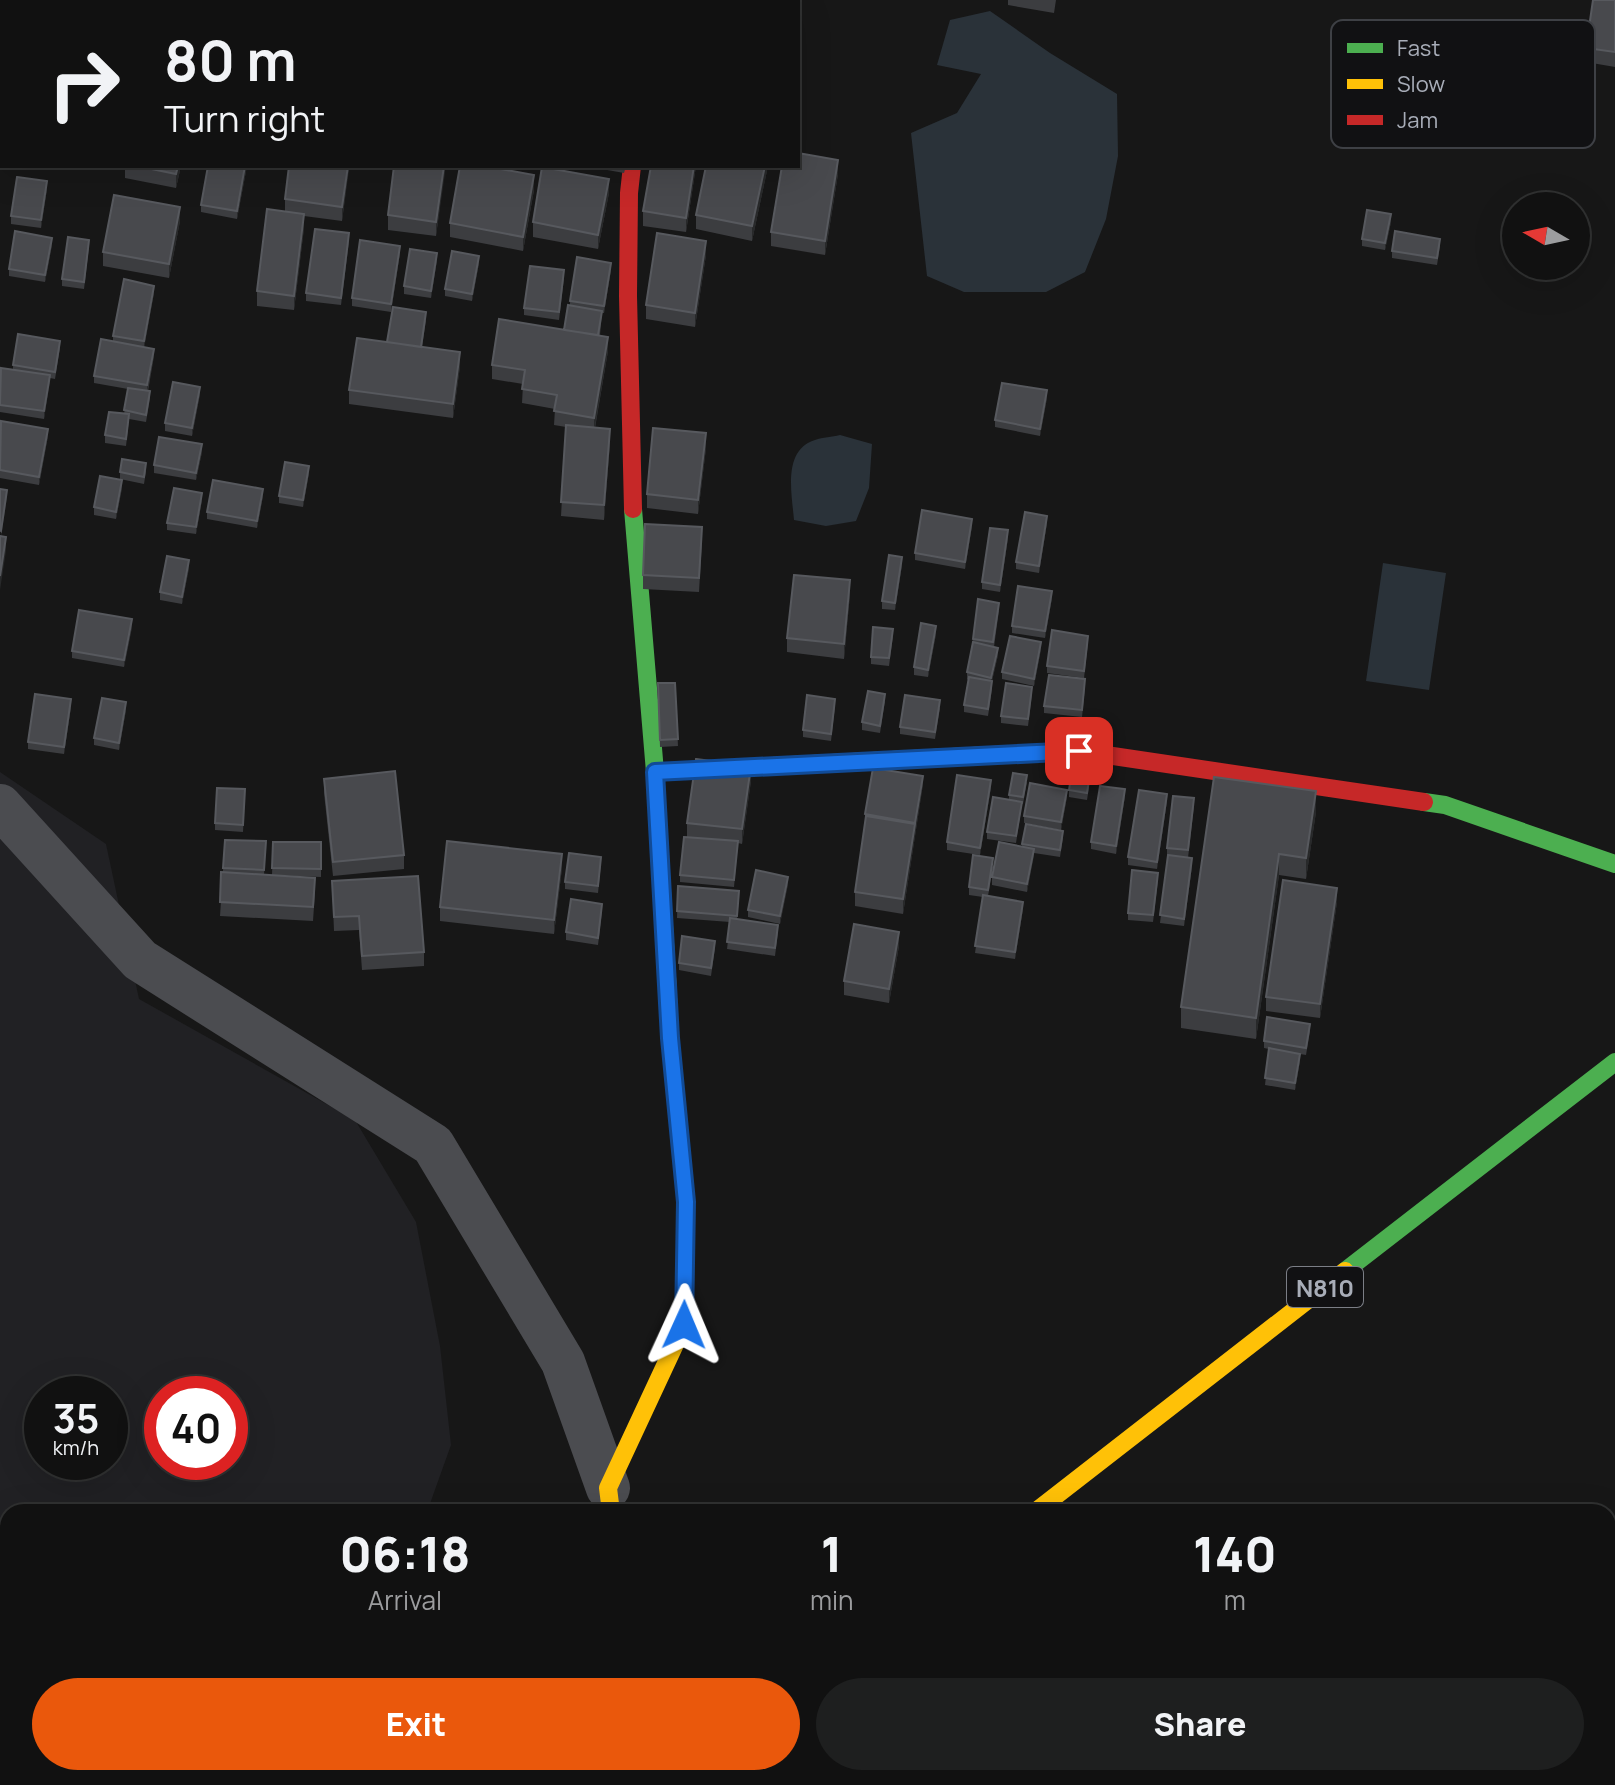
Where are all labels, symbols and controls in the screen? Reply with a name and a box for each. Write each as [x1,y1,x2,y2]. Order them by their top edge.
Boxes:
legend [1331,20,1595,148]
text: 80 m [164,21,297,98]
icon: right [32,32,136,136]
text: Fast [1397,33,1440,63]
text: Slow [1397,69,1445,99]
text: Turn right [164,94,325,143]
text: Jam [1397,105,1438,135]
north arrow [1502,192,1590,280]
map controls [1502,192,1590,280]
pin [1045,717,1113,785]
icon: arrive [1057,729,1101,773]
road number: N810 [1287,1267,1363,1307]
position arrow [642,1283,726,1367]
speed limit sign: 40 [144,1376,248,1480]
text: 35 [53,1390,99,1445]
text: km/h [53,1434,99,1461]
text: 06:18 [339,1521,470,1586]
text: 1 [821,1521,843,1586]
text: 140 [1193,1521,1277,1586]
text: Arrival [368,1582,442,1618]
text: min [810,1582,853,1618]
text: m [1224,1582,1246,1618]
button: Exit [32,1678,800,1770]
button: Share [816,1678,1584,1770]

